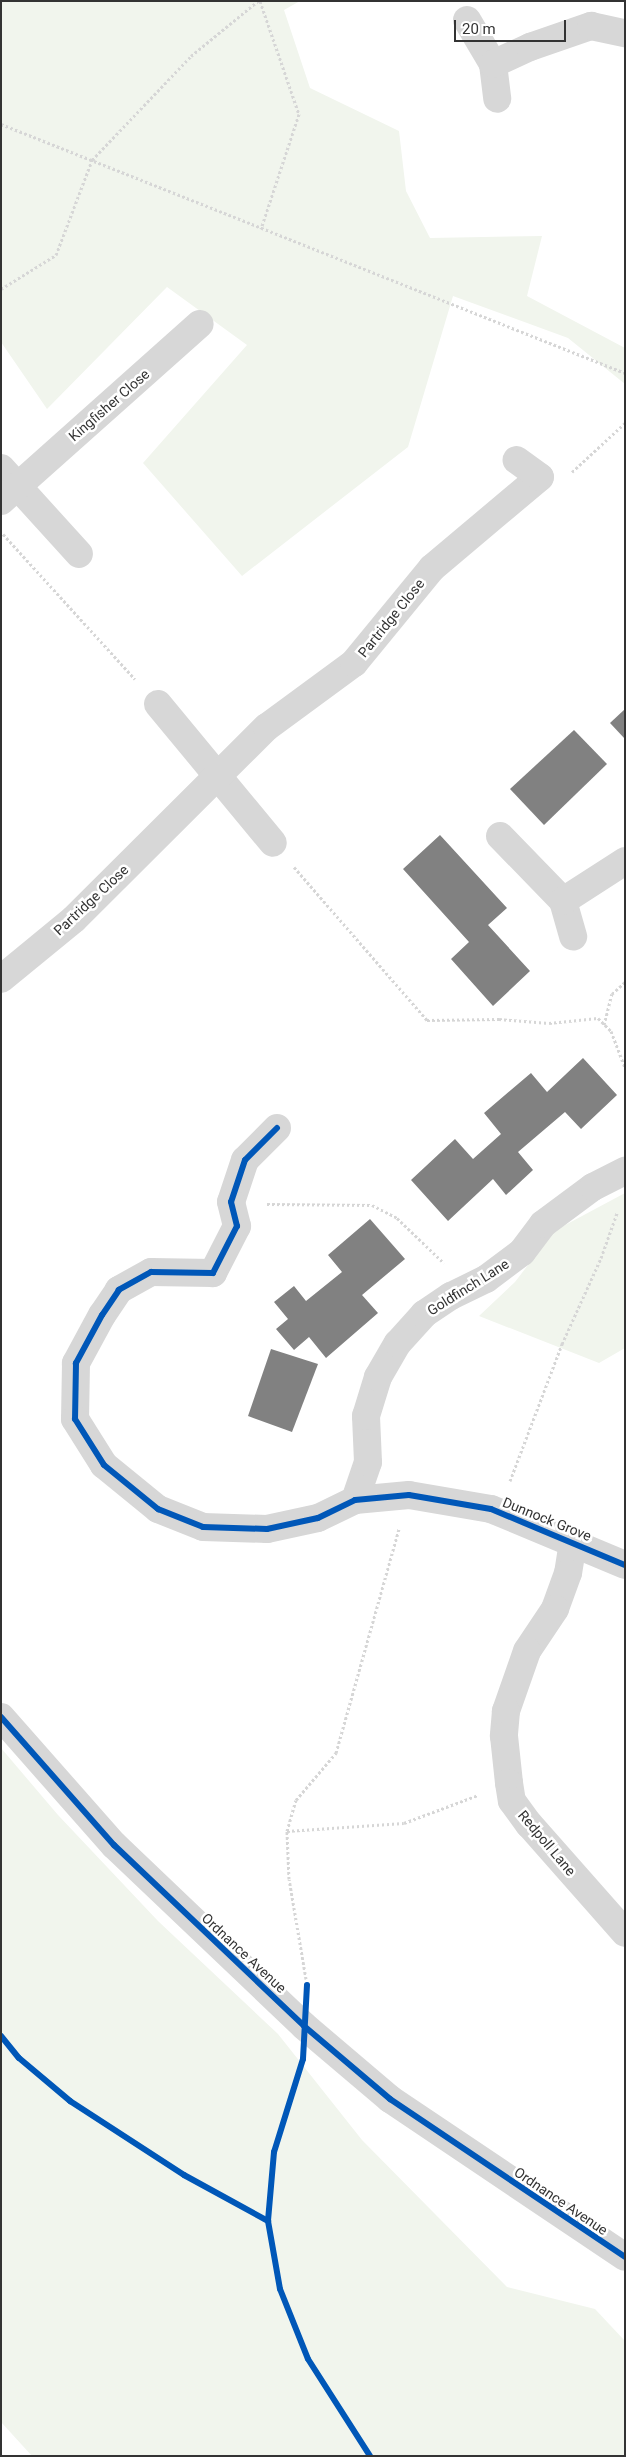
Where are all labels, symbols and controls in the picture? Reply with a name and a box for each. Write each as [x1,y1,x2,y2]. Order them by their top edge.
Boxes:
scale bar [456,10,568,42]
text: 20 m [462,20,496,38]
street label: Kingfisher Close [65,365,153,445]
street label: Partridge Close [354,575,428,661]
street label: Partridge Close [50,861,132,939]
street label: Goldfinch Lane [424,1255,512,1319]
street label: Dunnock Grove [500,1494,594,1544]
street label: Redpoll Lane [515,1807,579,1879]
street label: Ordnance Avenue [198,1910,290,1996]
street label: Ordnance Avenue [511,2163,611,2239]

